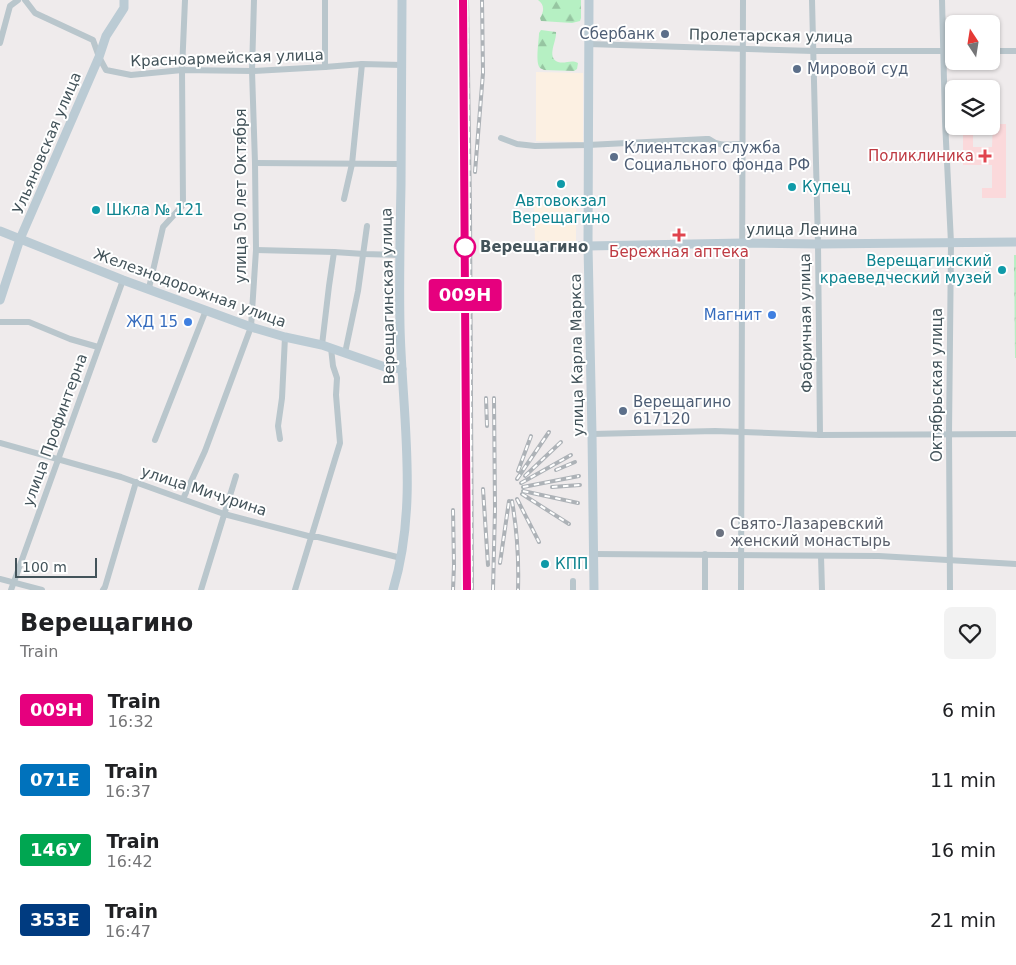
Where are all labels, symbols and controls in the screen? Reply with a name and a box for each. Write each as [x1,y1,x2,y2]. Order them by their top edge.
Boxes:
north arrow [945,15,1000,70]
map controls [945,15,1000,135]
place label: Сбербанк [579,25,655,43]
street label: Пролетарская улица [689,26,853,46]
marker: Сбербанк [659,28,671,40]
street label: Красноармейская улица [130,46,324,70]
place label: Мировой суд [807,60,908,78]
marker: Мировой суд [791,63,803,75]
street label: Ульяновская улица [9,69,85,217]
button: layers [945,80,1000,135]
street label: улица 50 лет Октября [232,109,250,283]
place label: Клиентская служба Социального фонда РФ [624,139,810,174]
place label: Поликлиника [868,147,974,165]
marker: Поликлиника [978,149,992,163]
marker: Клиентская служба Социального фонда РФ [608,151,620,163]
marker: Автовокзал Верещагино [555,178,567,190]
place label: Купец [802,178,851,196]
marker: Купец [786,181,798,193]
place label: Автовокзал Верещагино [512,192,610,227]
place label: Шкла № 121 [106,201,204,219]
marker: Шкла № 121 [90,204,102,216]
street label: Верещагинская улица [377,207,399,385]
street label: улица Ленина [746,221,858,239]
marker: Бережная аптека [673,229,685,241]
marker: Верещагино [454,236,476,258]
place label: Верещагино [480,238,588,256]
place label: Бережная аптека [609,243,749,261]
street label: Железнодорожная улица [91,245,289,331]
place label: Верещагинский краеведческий музей [820,252,992,287]
street label: Фабричная улица [796,253,816,393]
marker: Верещагинский краеведческий музей [996,264,1008,276]
street label: улица Карла Маркса [567,273,587,437]
line badge: 009Н [430,279,500,311]
text: 009Н [439,284,491,305]
place label: Магнит [704,306,762,324]
street label: Октябрьская улица [928,308,946,462]
marker: Магнит [766,309,778,321]
place label: ЖД 15 [126,313,178,331]
marker: ЖД 15 [182,316,194,328]
street label: улица Профинтерна [19,351,91,509]
place label: Верещагино 617120 [633,393,731,428]
marker: Верещагино 617120 [617,405,629,417]
street label: улица Мичурина [139,462,269,520]
place label: Свято-Лазаревский женский монастырь [730,515,891,550]
marker: Свято-Лазаревский женский монастырь [714,527,726,539]
scale bar [15,555,98,578]
place label: КПП [555,555,588,573]
marker: КПП [539,558,551,570]
text: 100 m [22,559,67,575]
button: heart [944,607,996,659]
text: Верещагино [20,609,193,637]
text: Train [20,642,58,661]
text: Train [108,690,161,712]
text: 009Н [30,699,83,720]
text: 6 min [942,699,996,721]
text: 16:32 [108,712,154,731]
text: Train [105,760,158,782]
text: 071Е [30,769,80,790]
text: 11 min [930,769,996,791]
text: 16:37 [105,782,151,801]
text: Train [106,830,160,852]
text: 146У [30,839,81,860]
text: 16 min [930,839,996,861]
text: 16:42 [106,852,153,871]
text: Train [105,900,158,922]
text: 353Е [30,909,80,930]
text: 21 min [930,909,996,931]
text: 16:47 [105,922,151,941]

